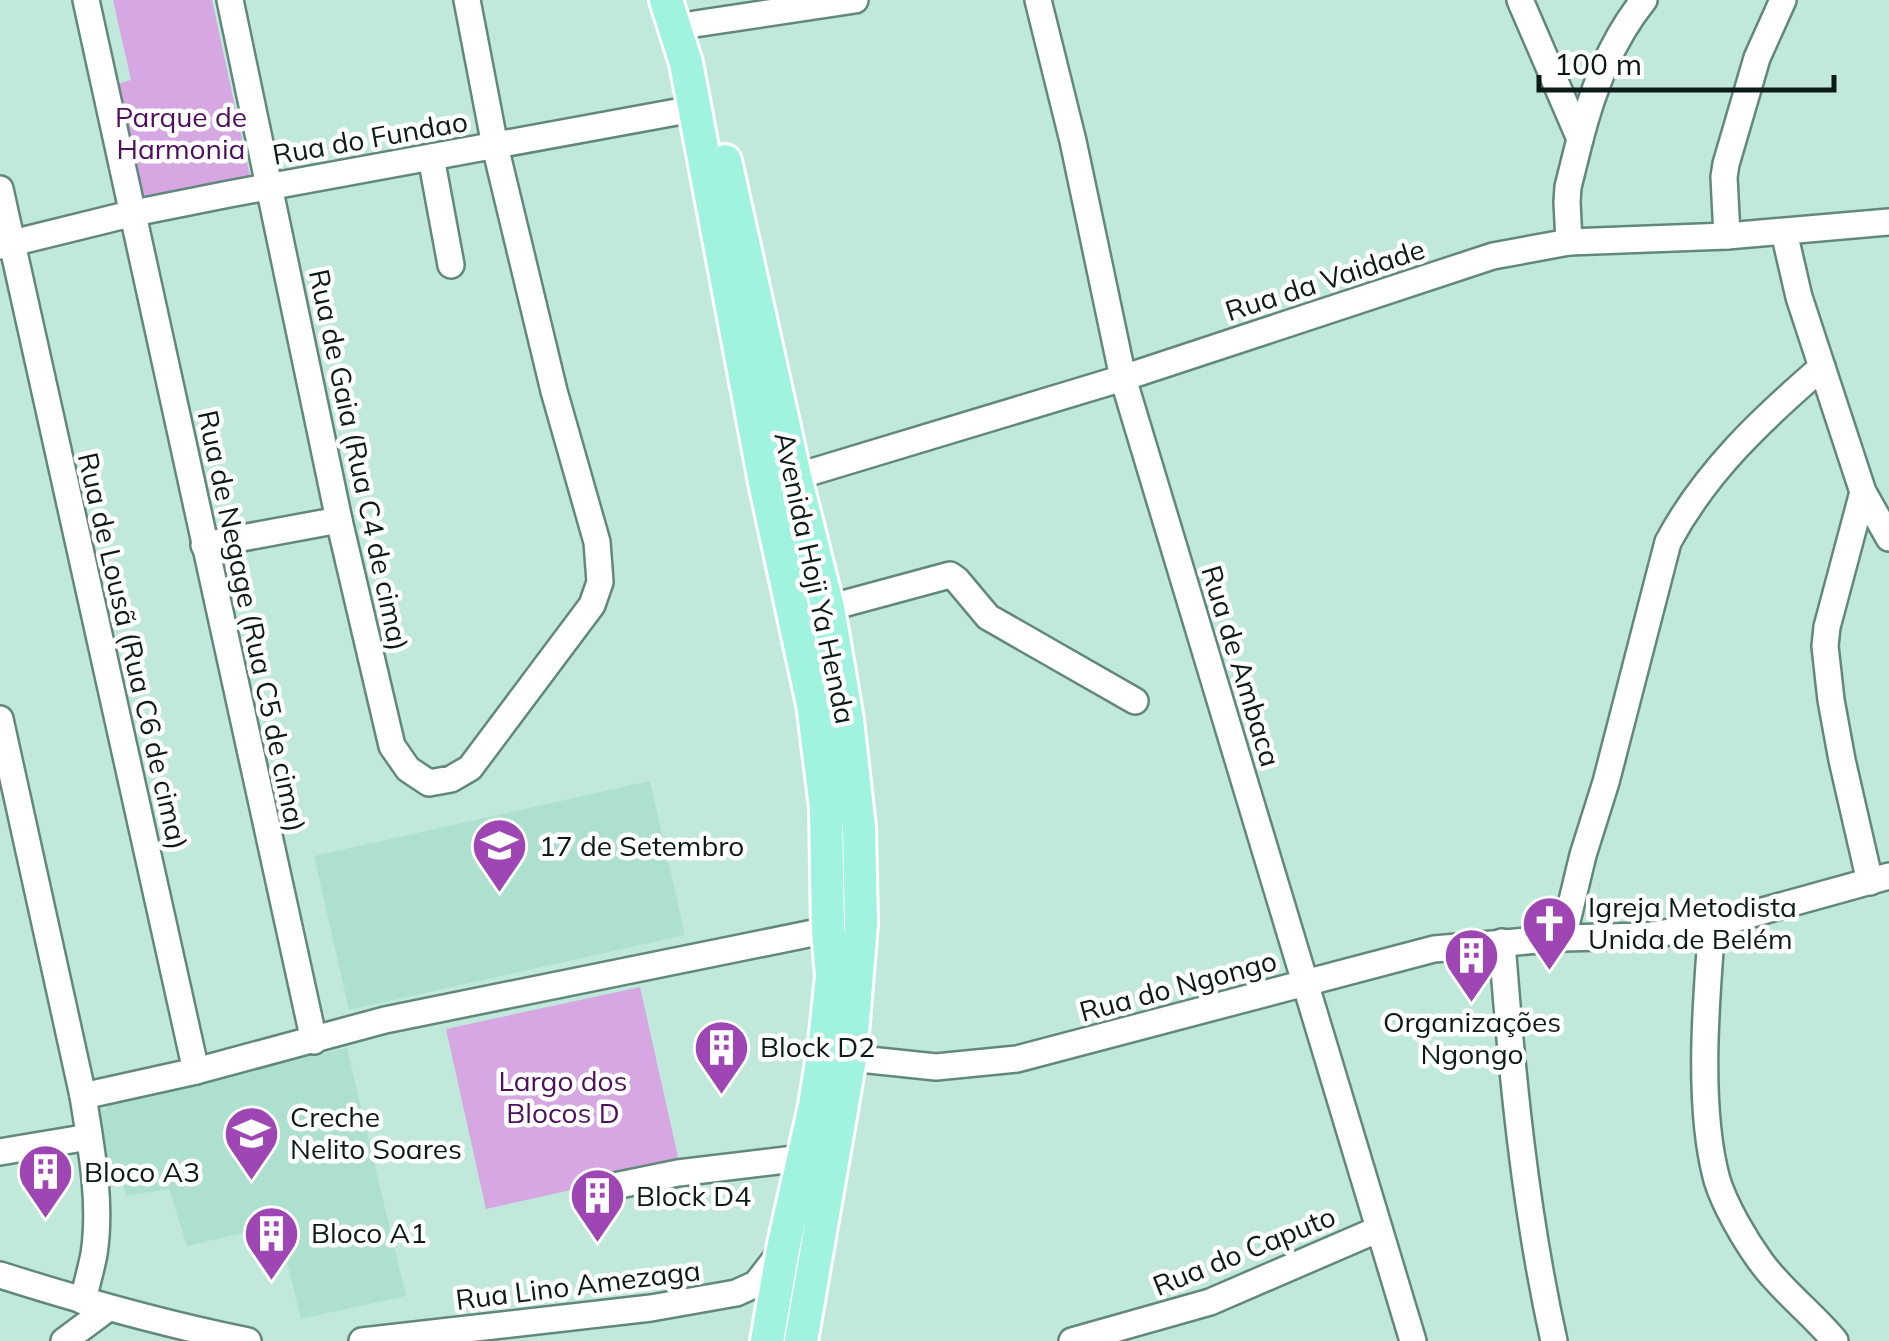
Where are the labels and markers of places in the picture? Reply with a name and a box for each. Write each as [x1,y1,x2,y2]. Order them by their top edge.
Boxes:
school or university icon: 17 de Setembro [470,816,530,895]
place label: 17 de Setembro [539,828,744,863]
place label: Igreja Metodista Unida de Belém [1588,889,1797,956]
church icon: Igreja Metodista Unida de Belém [1519,893,1579,972]
building icon: Organizações Ngongo [1442,926,1502,1005]
place label: Organizações Ngongo [1383,1004,1561,1071]
building icon: Block D2 [691,1017,751,1096]
place label: Block D2 [760,1029,875,1064]
place label: Creche Nelito Soares [290,1099,462,1166]
school or university icon: Creche Nelito Soares [221,1103,281,1182]
building icon: Bloco A3 [15,1142,75,1221]
place label: Bloco A3 [84,1154,200,1189]
building icon: Block D4 [567,1166,627,1245]
place label: Block D4 [636,1178,751,1213]
building icon: Bloco A1 [242,1203,302,1282]
place label: Bloco A1 [311,1215,427,1250]

